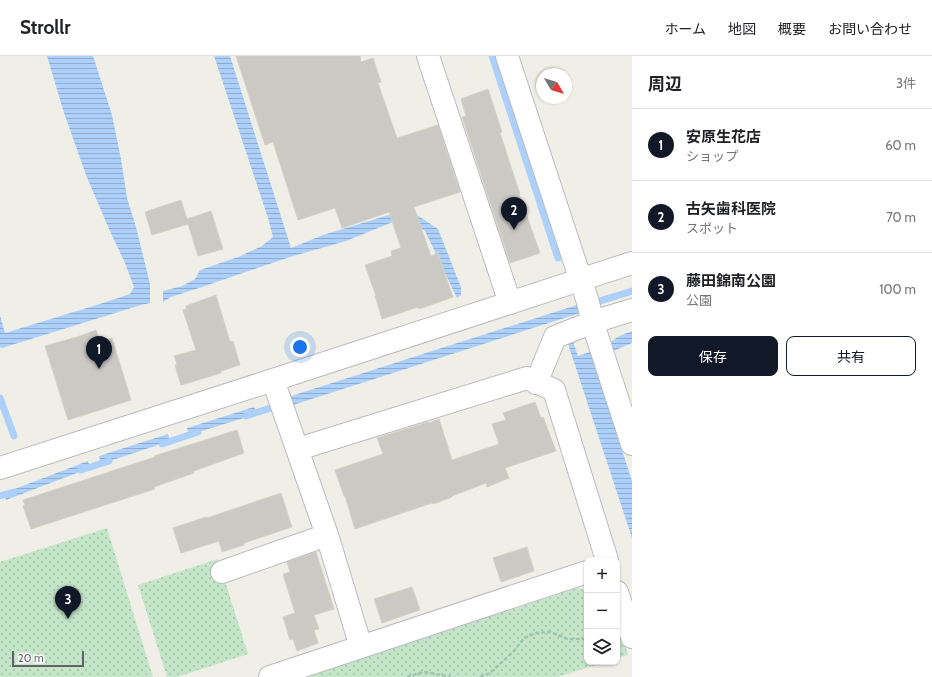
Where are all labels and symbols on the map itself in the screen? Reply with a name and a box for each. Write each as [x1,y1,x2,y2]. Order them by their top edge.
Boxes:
north arrow [536,68,572,104]
pin: 2 [501,197,527,230]
pin: 1 [86,336,112,369]
your location [290,337,310,357]
pin: 3 [55,586,81,619]
scale bar [12,649,84,668]

